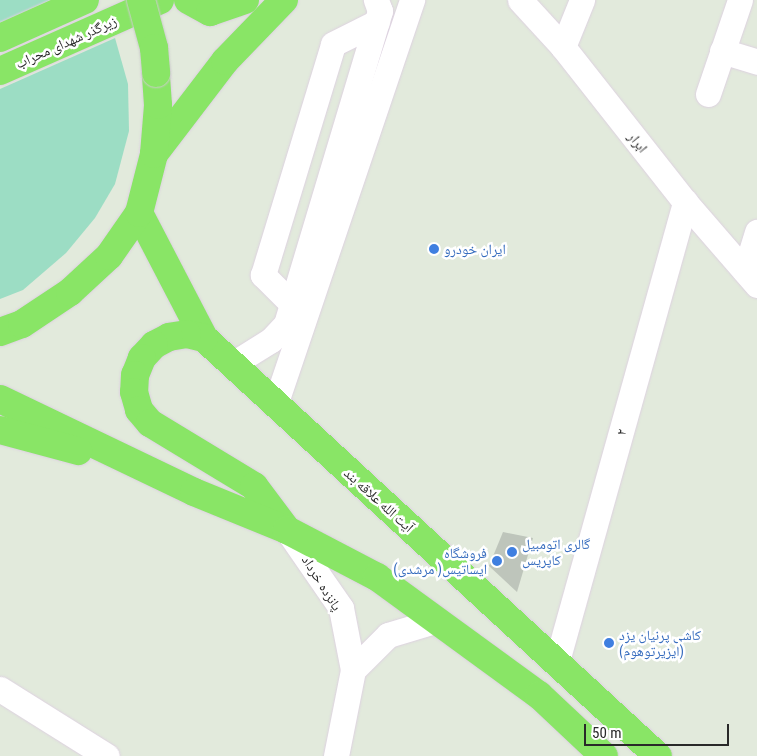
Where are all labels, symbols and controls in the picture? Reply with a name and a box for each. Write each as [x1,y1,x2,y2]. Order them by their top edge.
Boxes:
street label: زیرگذر شهدای محراب [13,12,119,72]
street label: ابرار [625,128,651,156]
place label: ایران خودرو [444,241,506,257]
marker: ایران خودرو [428,243,440,255]
street label: ۲ [612,427,630,437]
street label: آیت الله علاقه بند [341,464,417,536]
place label: گالری اتومبیل کاپریس [522,536,590,568]
place label: فروشگاه ایساتیس( مرشدی) [393,545,487,578]
marker: گالری اتومبیل کاپریس [506,546,518,558]
street label: پانزده خرداد [298,552,346,614]
marker: فروشگاه ایساتیس( مرشدی) [491,555,503,567]
place label: کاشی پرنیان یزد (ایزیرتوهوم) [619,627,701,660]
marker: کاشی پرنیان یزد (ایزیرتوهوم) [603,637,615,649]
scale bar [587,714,732,746]
text: 50 m [592,724,622,742]

